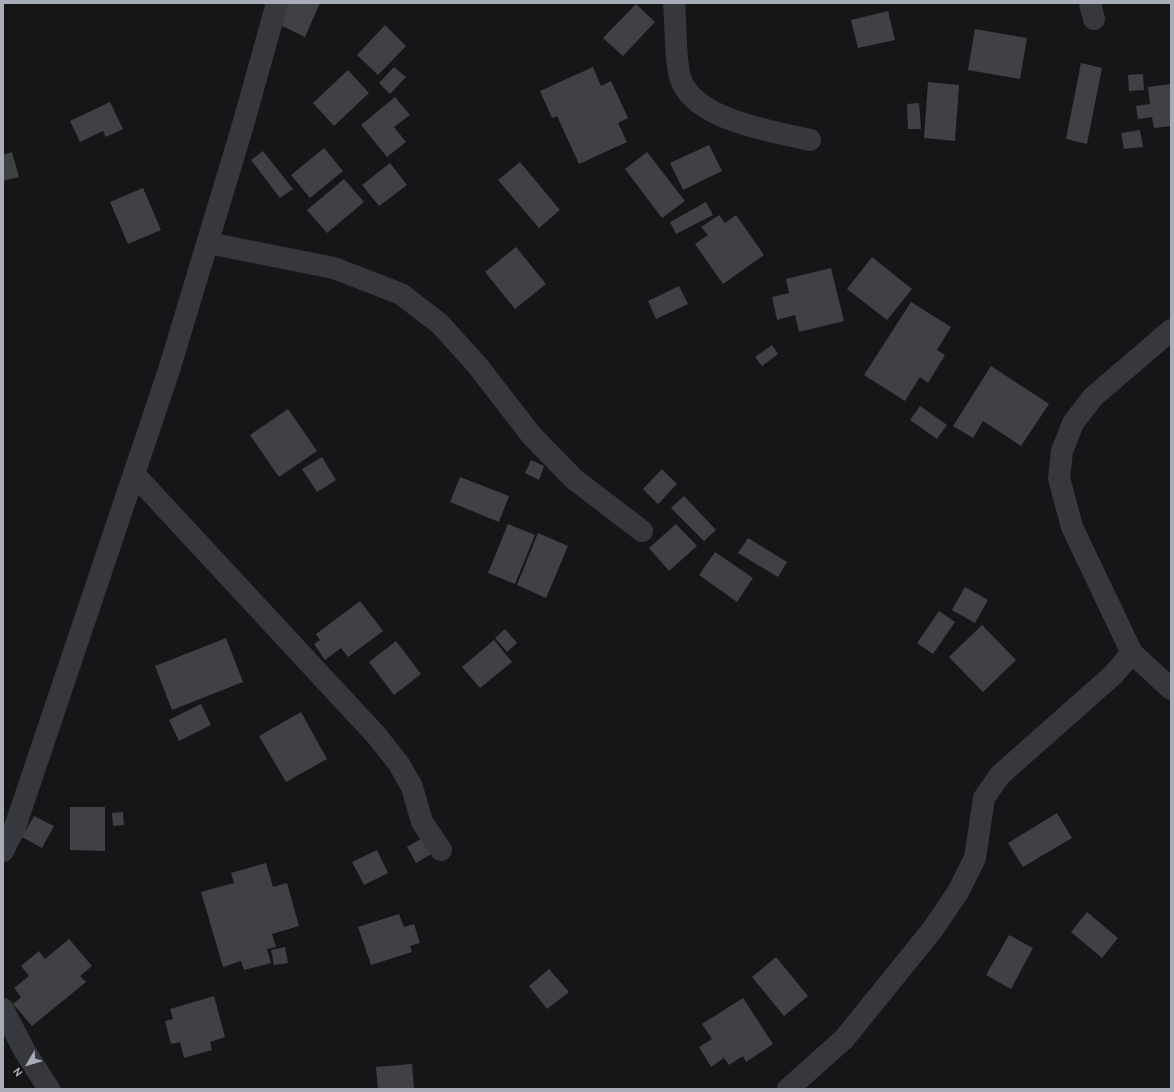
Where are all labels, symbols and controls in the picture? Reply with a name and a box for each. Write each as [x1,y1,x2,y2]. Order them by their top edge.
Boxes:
north arrow [8,1044,48,1084]
text: N [11,1064,26,1079]

